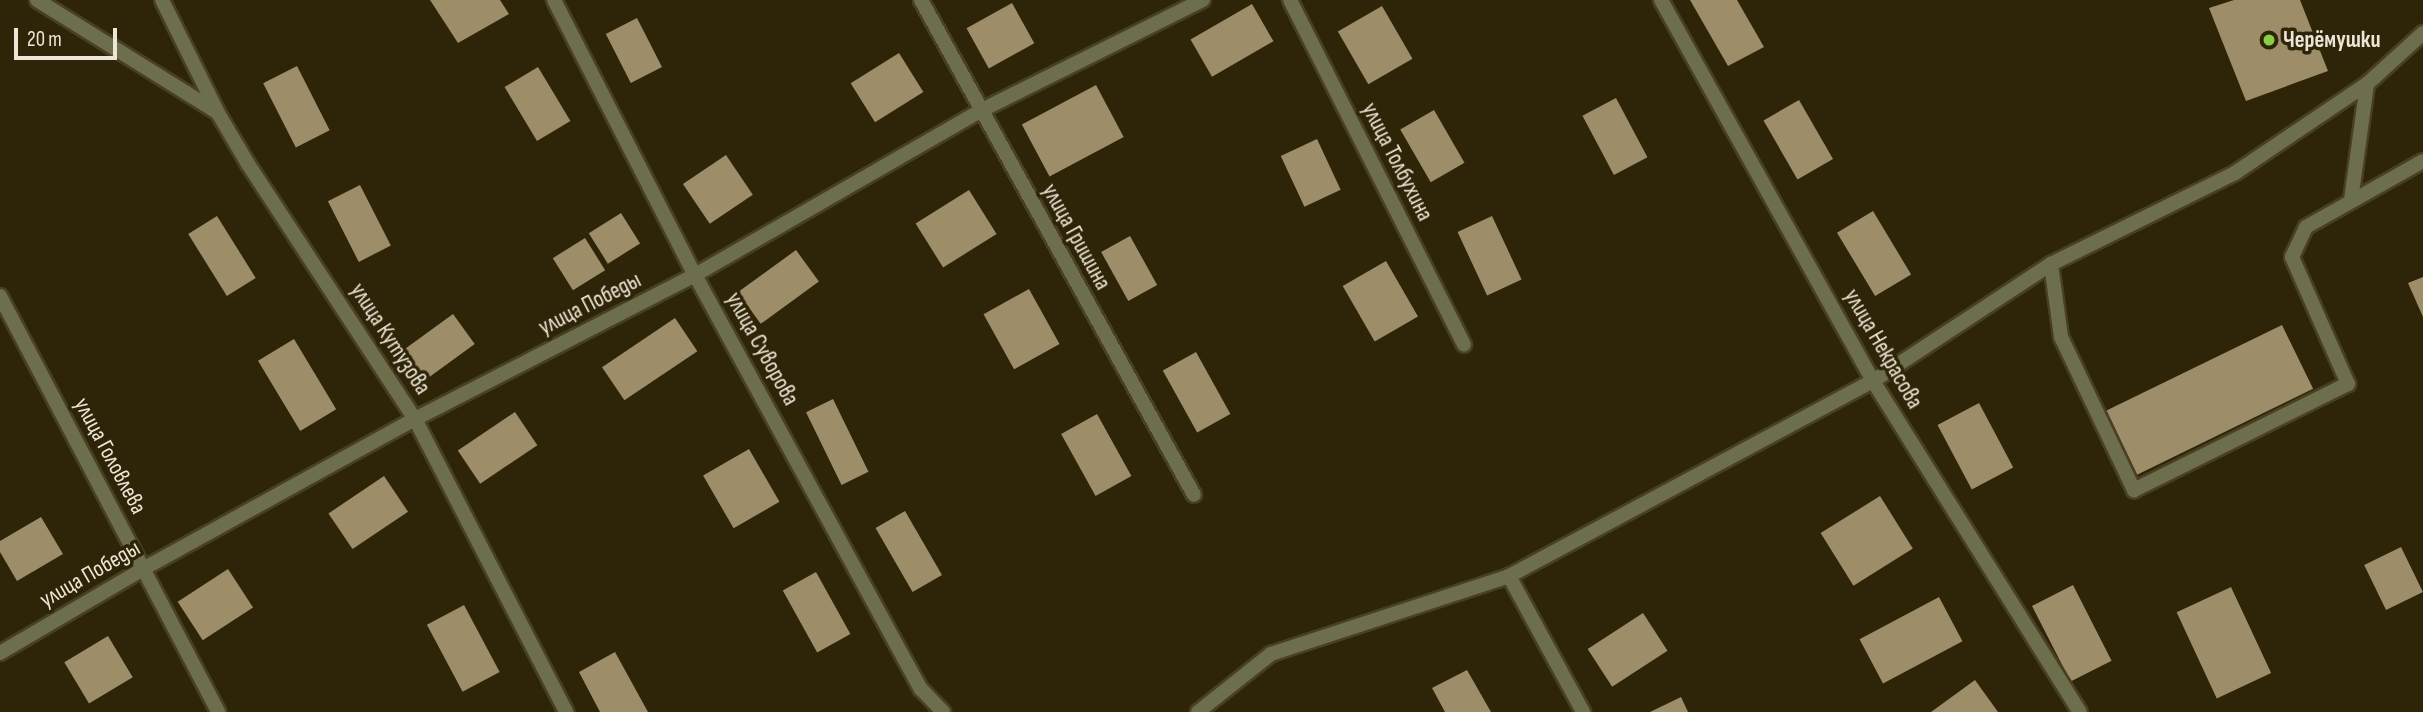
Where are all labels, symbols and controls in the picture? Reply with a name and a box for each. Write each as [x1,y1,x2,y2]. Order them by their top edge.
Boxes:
scale bar [18,14,121,58]
place label: Черёмушки [2283,26,2381,54]
text: 20 m [27,27,62,52]
marker: Черёмушки [2261,32,2277,48]
street label: улица Толбухина [1355,98,1439,226]
street label: улица Гришина [1036,179,1116,295]
street label: улица Победы [534,266,646,342]
street label: улица Кутузова [344,278,436,400]
street label: улица Некрасова [1838,284,1928,414]
street label: улица Суворова [720,288,804,410]
street label: улица Головлева [68,393,152,519]
street label: улица Победы [35,534,145,614]

